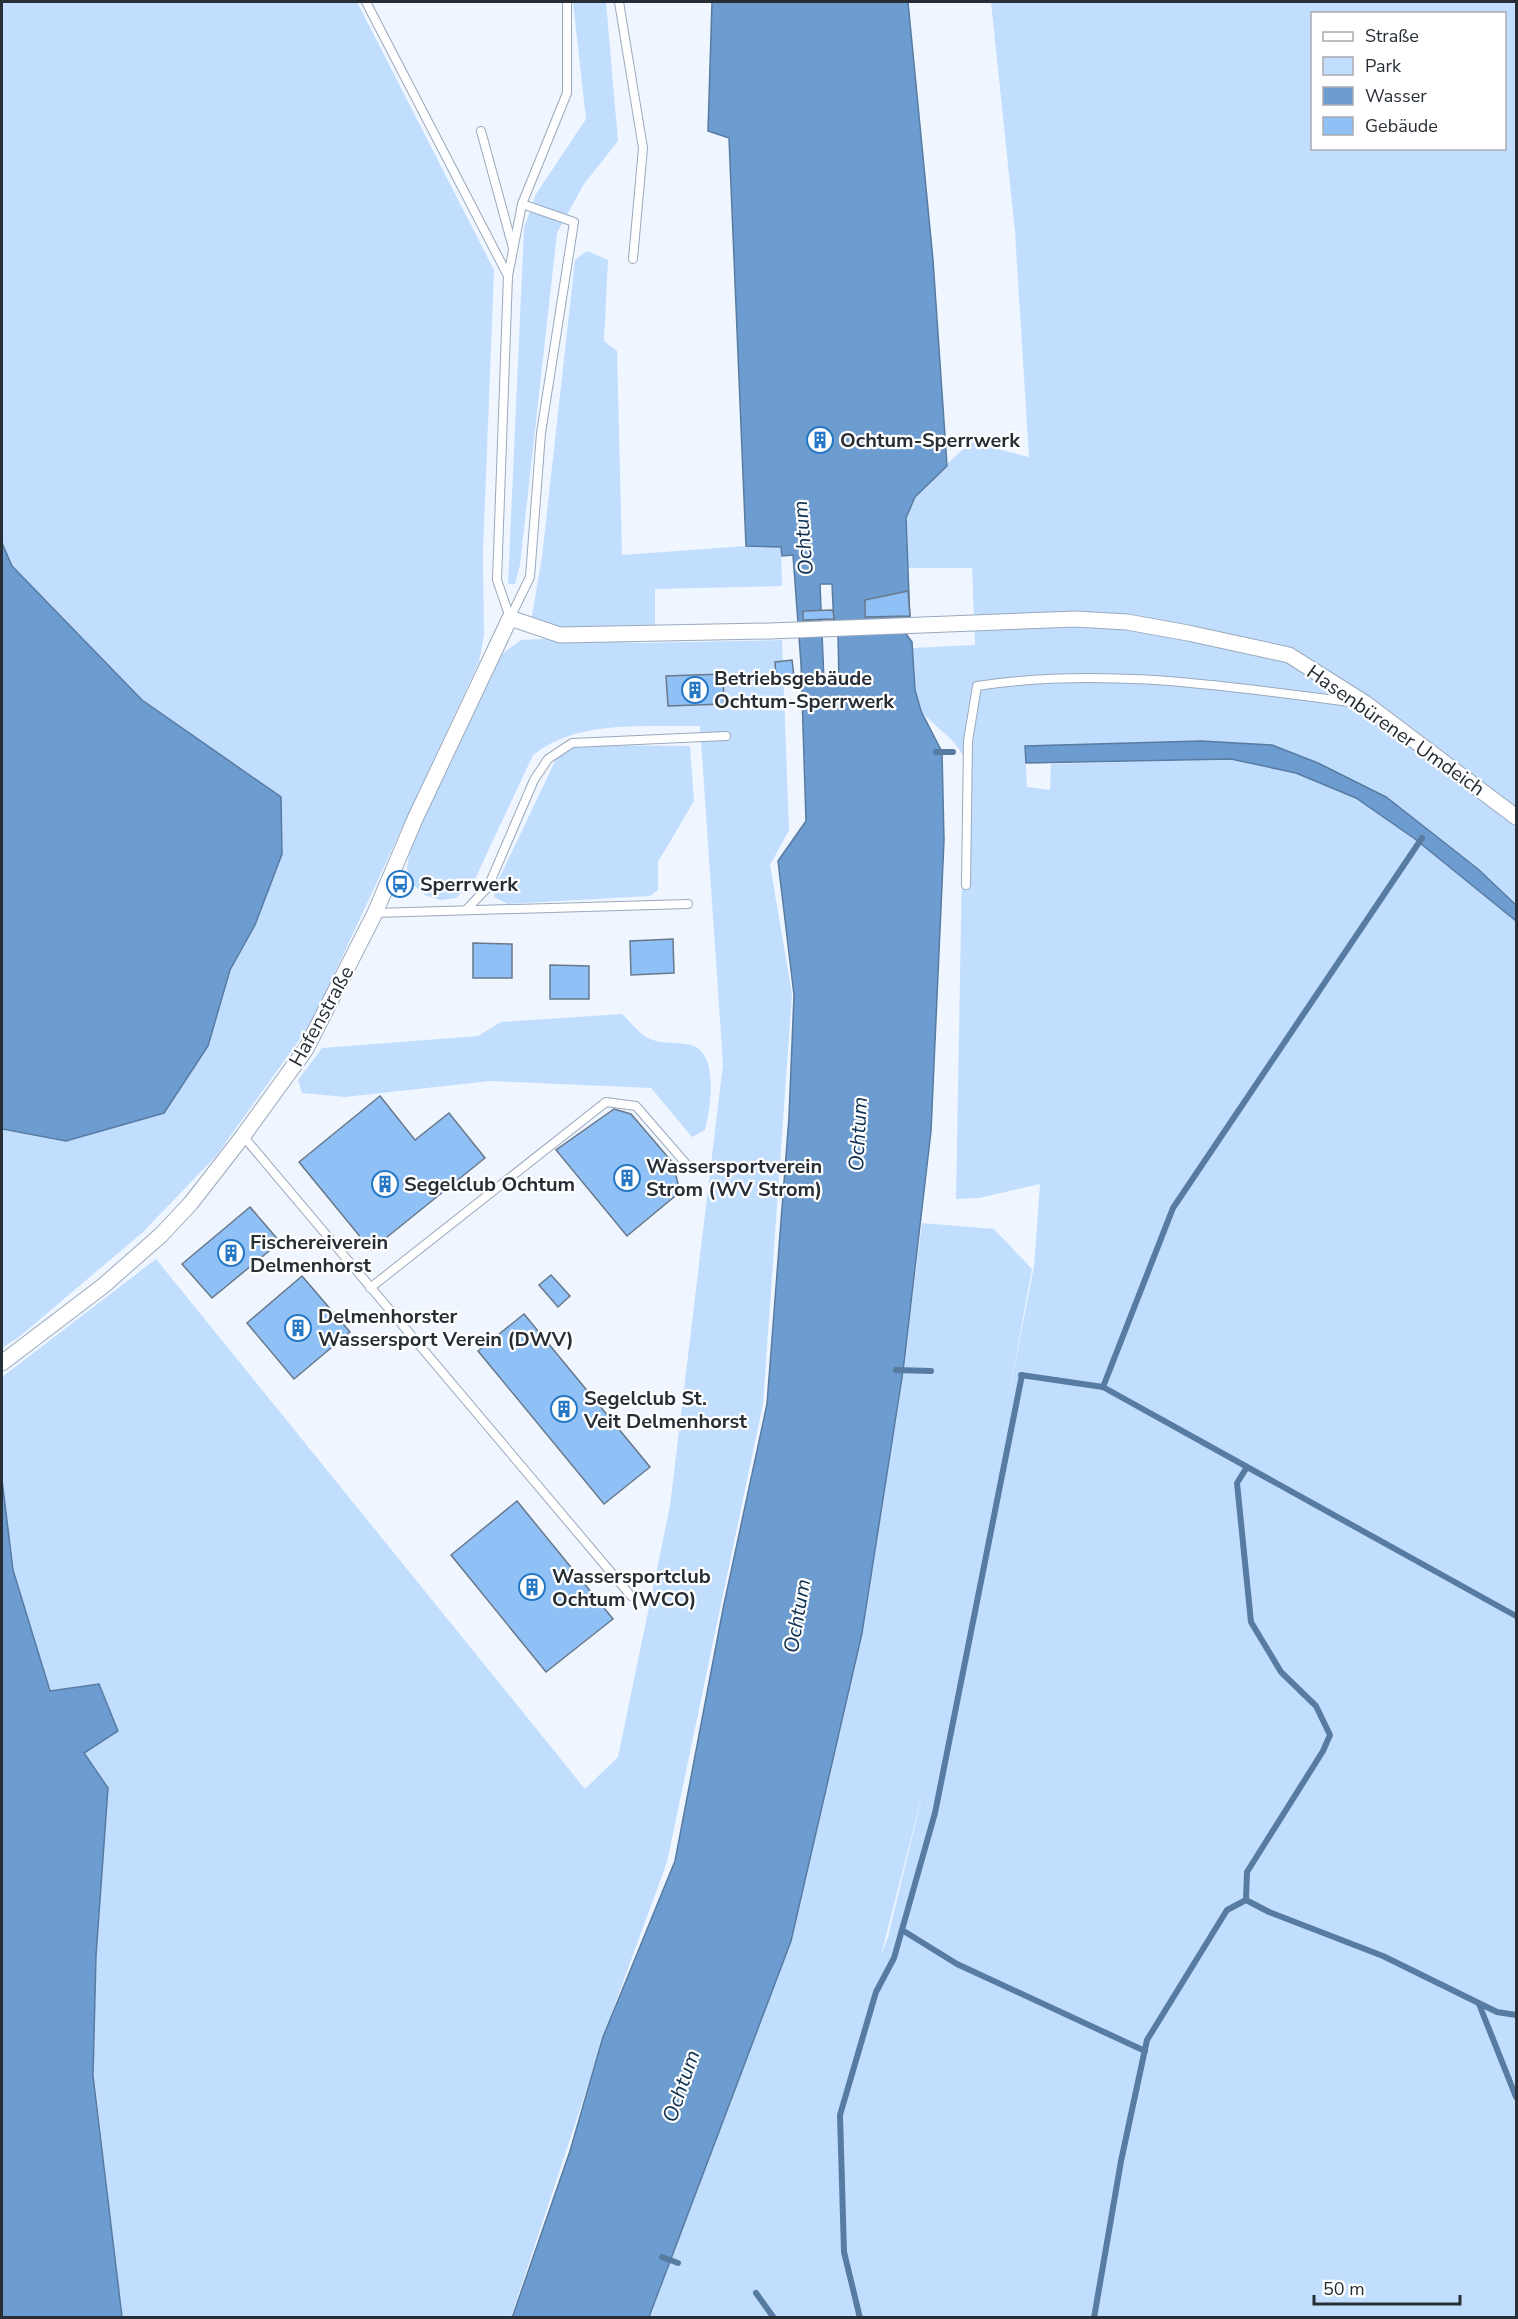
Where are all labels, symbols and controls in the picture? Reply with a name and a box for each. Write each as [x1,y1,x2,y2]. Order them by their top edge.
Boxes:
legend [1311,12,1506,150]
text: Straße [1365,24,1419,48]
text: Park [1365,54,1402,78]
text: Wasser [1365,84,1427,108]
text: Gebäude [1365,114,1438,138]
building icon: Ochtum-Sperrwerk [805,425,835,455]
place label: Ochtum-Sperrwerk [840,427,1021,454]
water label: Ochtum [786,499,820,577]
street label: Hasenbürener Umdeich [1301,659,1490,802]
place label: Betriebsgebäude Ochtum-Sperrwerk [714,665,895,715]
building icon: Betriebsgebäude Ochtum-Sperrwerk [680,675,710,705]
bus stop icon: Sperrwerk [385,869,415,899]
place label: Sperrwerk [420,871,519,898]
street label: Hafenstraße [283,961,360,1071]
water label: Ochtum [842,1096,874,1172]
place label: Wassersportverein Strom (WV Strom) [646,1153,822,1203]
building icon: Wassersportverein Strom (WV Strom) [612,1163,642,1193]
building icon: Segelclub Ochtum [370,1169,400,1199]
place label: Segelclub Ochtum [404,1171,575,1198]
place label: Fischereiverein Delmenhorst [250,1229,388,1279]
building icon: Fischereiverein Delmenhorst [216,1238,246,1268]
place label: Delmenhorster Wassersport Verein (DWV) [318,1303,574,1353]
building icon: Delmenhorster Wassersport Verein (DWV) [283,1313,313,1343]
place label: Segelclub St. Veit Delmenhorst [583,1385,747,1435]
building icon: Segelclub St. Veit Delmenhorst [549,1394,579,1424]
place label: Wassersportclub Ochtum (WCO) [552,1563,711,1613]
building icon: Wassersportclub Ochtum (WCO) [517,1572,547,1602]
water label: Ochtum [777,1577,817,1655]
water label: Ochtum [656,2046,706,2126]
scale bar [1314,2268,1460,2306]
text: 50 m [1323,2277,1365,2301]

